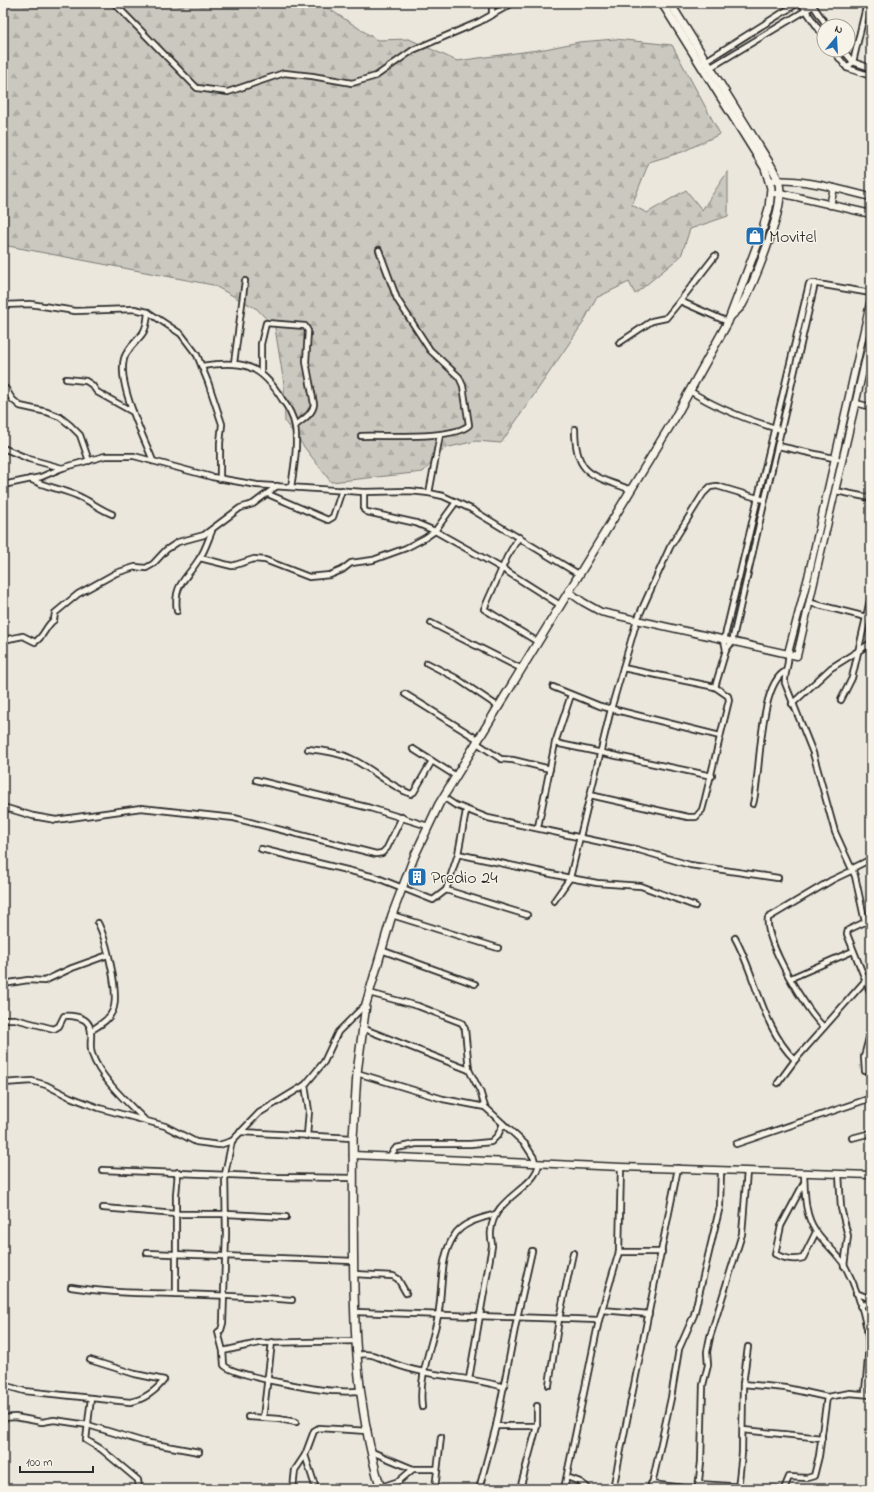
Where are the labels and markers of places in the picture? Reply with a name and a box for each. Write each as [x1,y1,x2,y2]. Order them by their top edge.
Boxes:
shop icon: Movitel [744,225,766,247]
place label: Movitel [769,225,817,251]
building icon: Predio 24 [406,866,428,888]
place label: Predio 24 [431,866,498,892]

